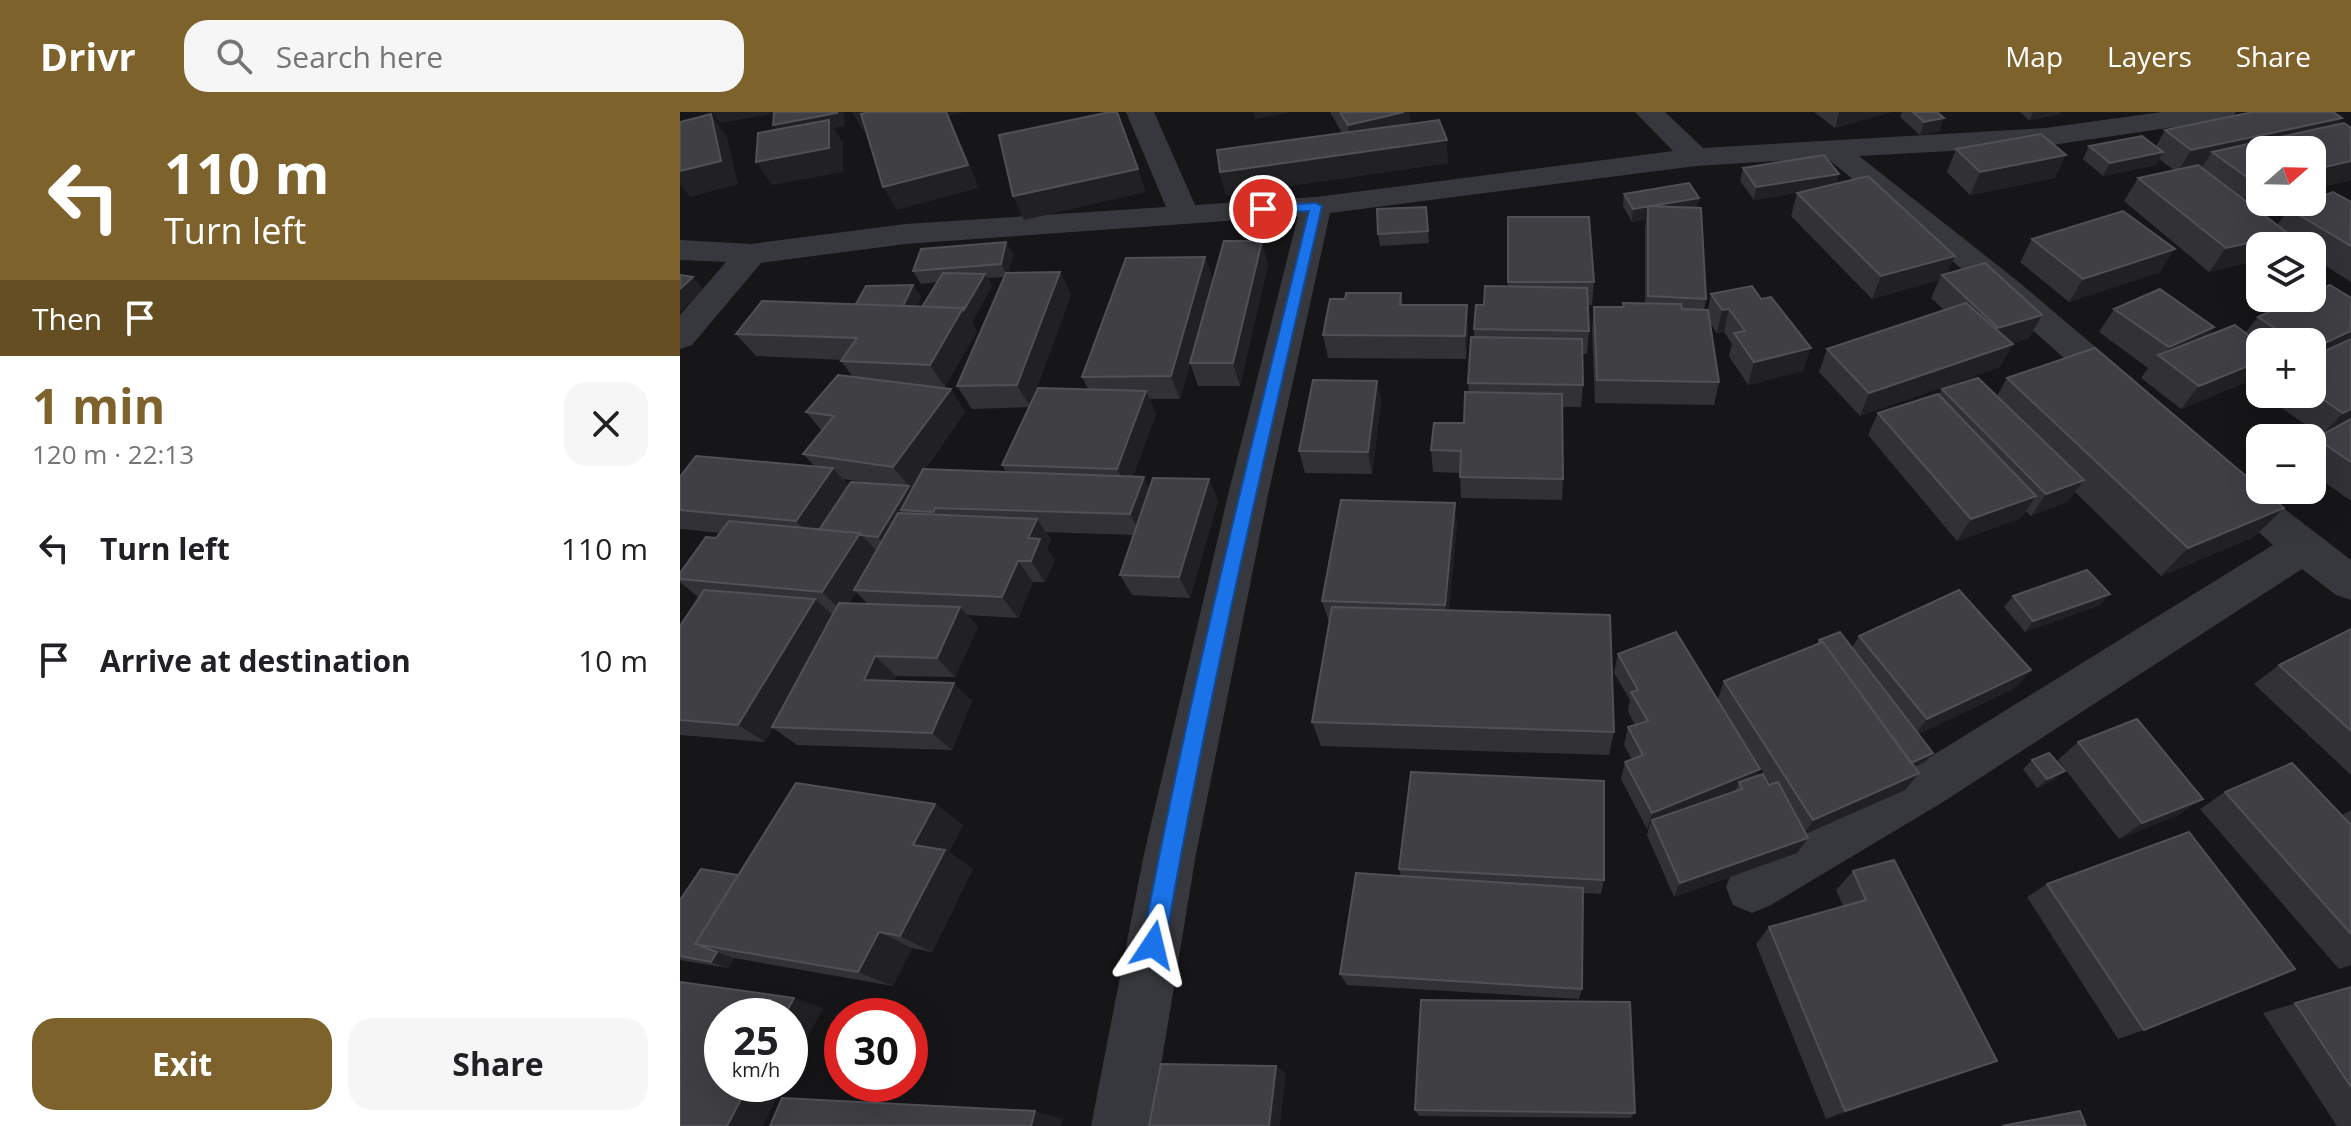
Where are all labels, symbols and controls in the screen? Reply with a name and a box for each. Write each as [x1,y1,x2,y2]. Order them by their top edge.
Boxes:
search box [184,20,744,92]
text: Drivr [40,30,136,82]
icon: search [212,34,256,78]
text: Search here [276,36,443,77]
text: Map [2005,37,2063,75]
text: Layers [2107,37,2192,75]
text: Share [2236,37,2311,75]
text: 110 m [164,134,330,210]
north arrow [2246,136,2326,216]
map controls [2246,136,2326,504]
icon: left [32,144,136,248]
pin [1229,175,1297,243]
icon: arrive [1241,187,1285,231]
text: Turn left [164,206,306,255]
button: layers [2246,232,2326,312]
icon: arrive [118,296,162,340]
text: Then [32,298,102,339]
button: + [2246,328,2326,408]
text: 1 min [32,373,165,438]
button: close [564,382,648,466]
button: − [2246,424,2326,504]
text: 120 m · 22:13 [32,436,194,472]
icon: left [32,526,76,570]
text: Turn left [100,528,230,569]
text: 110 m [561,528,648,569]
icon: arrive [32,638,76,682]
text: Arrive at destination [100,640,411,681]
text: 10 m [578,640,648,681]
position arrow [1111,903,1195,987]
speed limit sign: 30 [824,998,928,1102]
text: 25 [733,1012,779,1067]
button: Exit [32,1018,332,1110]
button: Share [348,1018,648,1110]
text: km/h [732,1056,780,1083]

